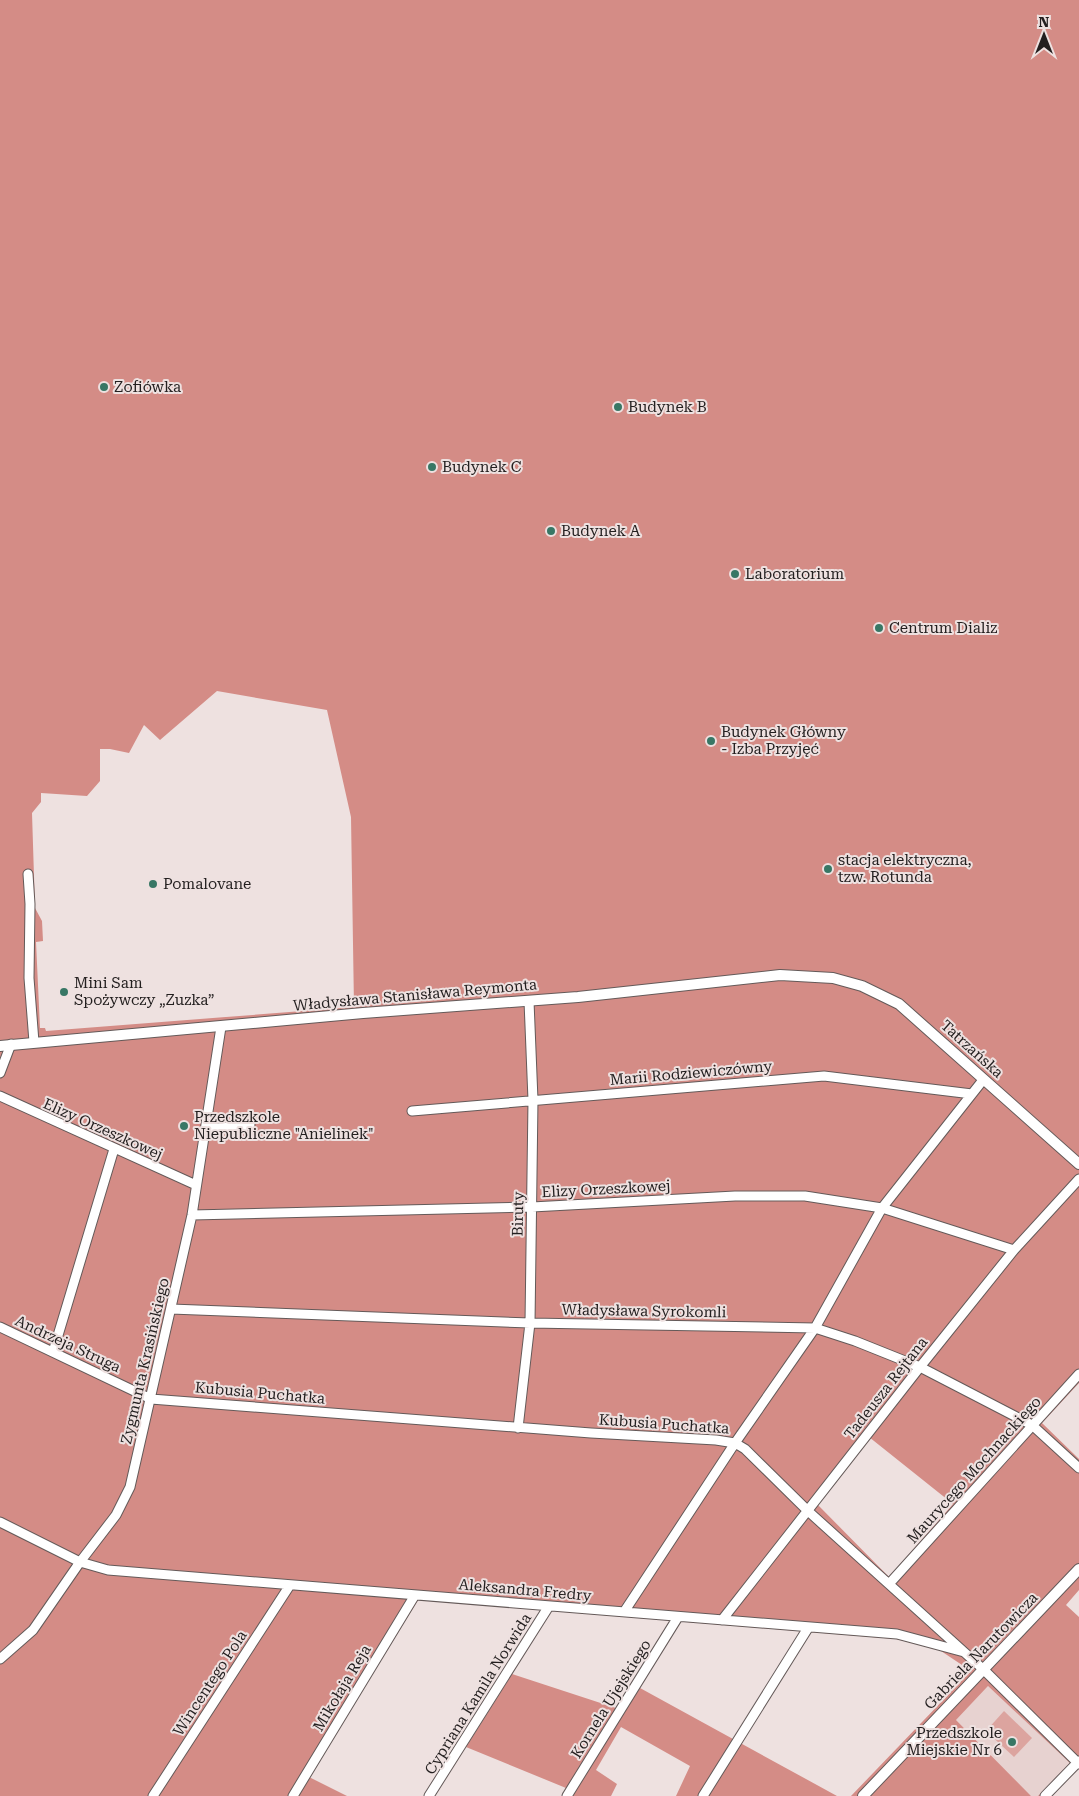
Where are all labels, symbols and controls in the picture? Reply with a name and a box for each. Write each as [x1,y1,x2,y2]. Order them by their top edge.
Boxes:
north arrow [1019,10,1069,60]
text: N [1039,14,1050,30]
place label: Zofiówka [114,378,181,396]
marker: Zofiówka [98,381,110,393]
place label: Budynek B [628,398,707,416]
marker: Budynek B [612,401,624,413]
place label: Budynek C [442,458,522,476]
marker: Budynek C [426,461,438,473]
place label: Budynek A [561,522,641,540]
marker: Budynek A [545,525,557,537]
place label: Laboratorium [745,565,844,583]
marker: Laboratorium [729,568,741,580]
place label: Centrum Dializ [889,619,997,637]
marker: Centrum Dializ [873,622,885,634]
place label: Budynek Główny - Izba Przyjęć [721,723,846,758]
marker: Budynek Główny - Izba Przyjęć [705,735,717,747]
place label: stacja elektryczna, tzw. Rotunda [838,851,972,886]
marker: stacja elektryczna, tzw. Rotunda [822,863,834,875]
place label: Pomalovane [163,875,251,893]
marker: Pomalovane [147,878,159,890]
place label: Mini Sam Spożywczy „Zuzka” [74,974,214,1009]
street label: Władysława Stanisława Reymonta [292,975,538,1015]
marker: Mini Sam Spożywczy „Zuzka” [58,986,70,998]
street label: Tatrzańska [937,1016,1007,1082]
street label: Marii Rodziewiczówny [609,1057,773,1089]
street label: Elizy Orzeszkowej [40,1095,166,1163]
place label: Przedszkole Niepubliczne "Anielinek" [194,1108,374,1143]
marker: Przedszkole Niepubliczne "Anielinek" [178,1120,190,1132]
street label: Elizy Orzeszkowej [541,1177,671,1201]
street label: Biruty [509,1191,527,1237]
street label: Zygmunta Krasińskiego [117,1276,173,1446]
street label: Władysława Syrokomli [561,1301,727,1321]
street label: Andrzeja Struga [12,1312,124,1376]
street label: Tadeusza Rejtana [841,1333,931,1443]
street label: Kubusia Puchatka [194,1378,326,1408]
street label: Maurycego Mochnackiego [903,1393,1045,1547]
street label: Kubusia Puchatka [598,1410,730,1438]
street label: Aleksandra Fredry [458,1575,592,1605]
street label: Gabriela Narutowicza [920,1589,1042,1713]
street label: Cypriana Kamila Norwida [421,1610,535,1778]
street label: Wincentego Pola [169,1627,251,1739]
street label: Kornela Ujejskiego [567,1636,655,1762]
street label: Mikołaja Reja [309,1642,375,1734]
place label: Przedszkole Miejskie Nr 6 [906,1724,1002,1759]
marker: Przedszkole Miejskie Nr 6 [1006,1736,1018,1748]

